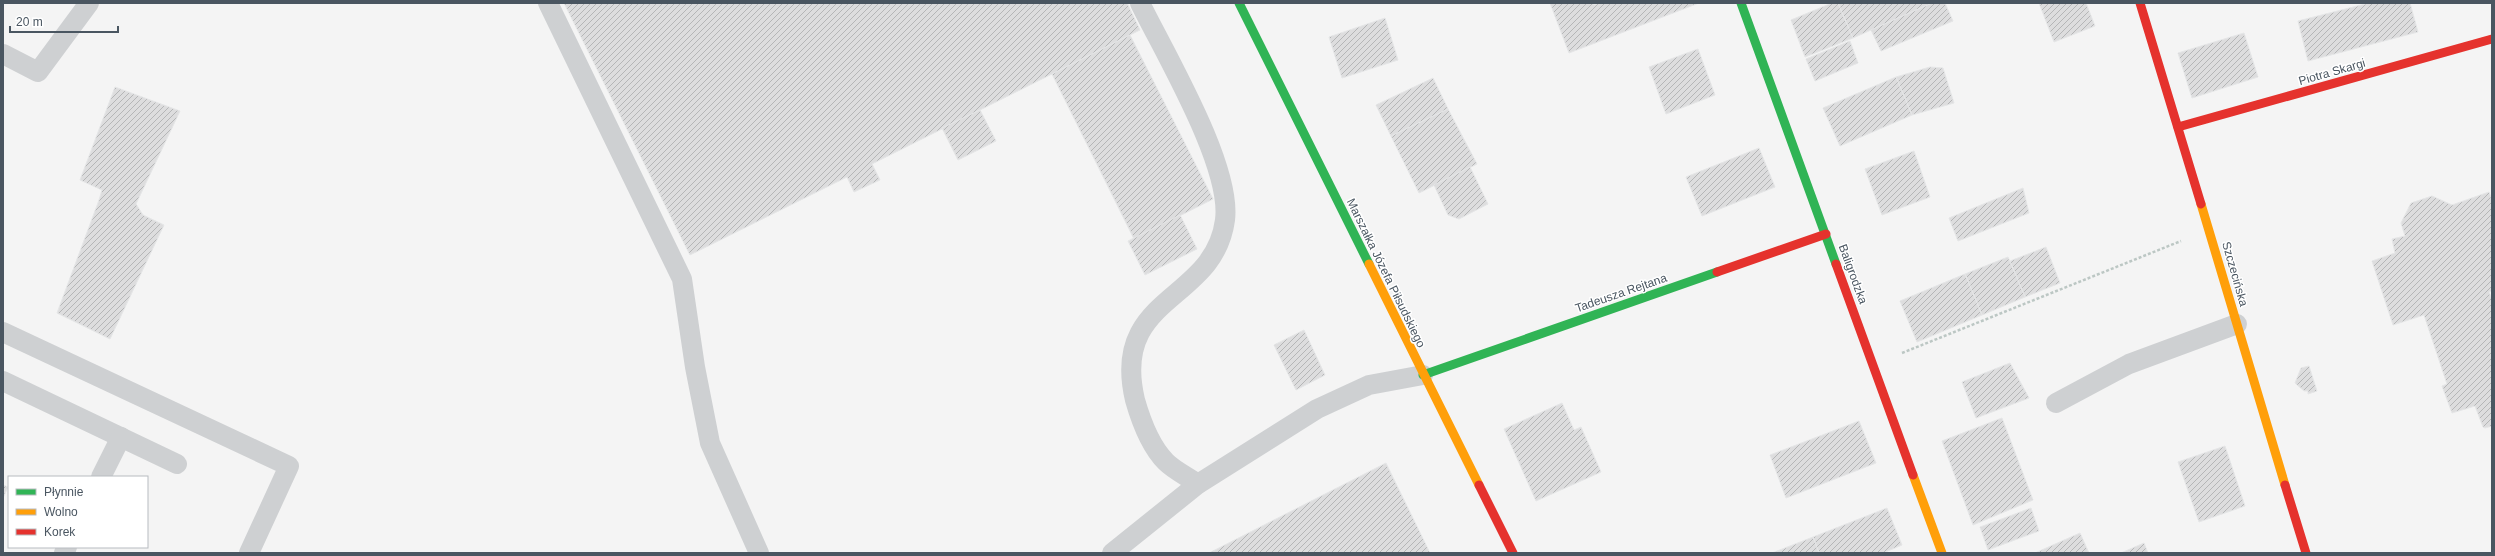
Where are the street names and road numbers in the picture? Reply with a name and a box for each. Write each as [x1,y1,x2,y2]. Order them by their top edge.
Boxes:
street label: Piotra Skargi [2297,56,2367,88]
street label: Marszałka Józefa Piłsudskiego [1344,196,1428,350]
street label: Szczecińska [2219,240,2251,308]
street label: Baligrodzka [1836,242,1870,306]
street label: Tadeusza Rejtana [1573,271,1669,315]

